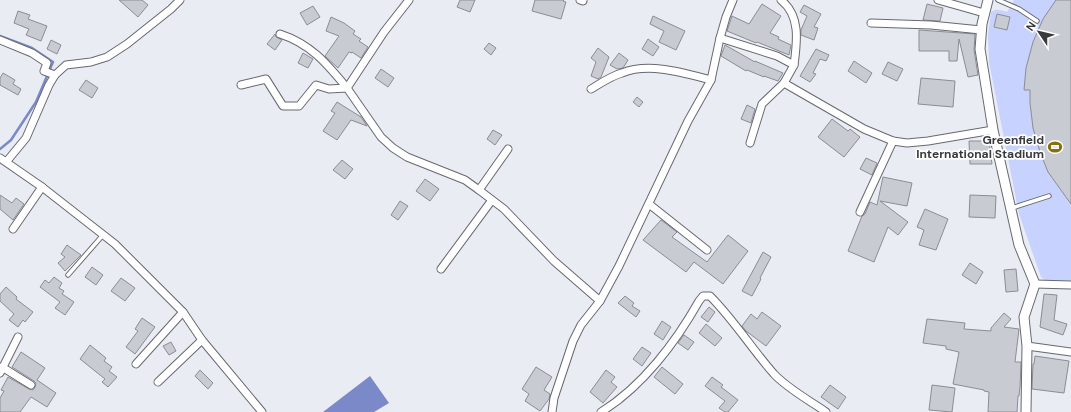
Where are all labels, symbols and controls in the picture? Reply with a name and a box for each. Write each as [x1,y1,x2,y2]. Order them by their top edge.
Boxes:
north arrow [1019,12,1059,52]
text: N [1023,19,1039,34]
place label: Greenfield International Stadium [916,132,1044,162]
sports icon: Greenfield International Stadium [1047,139,1063,155]

